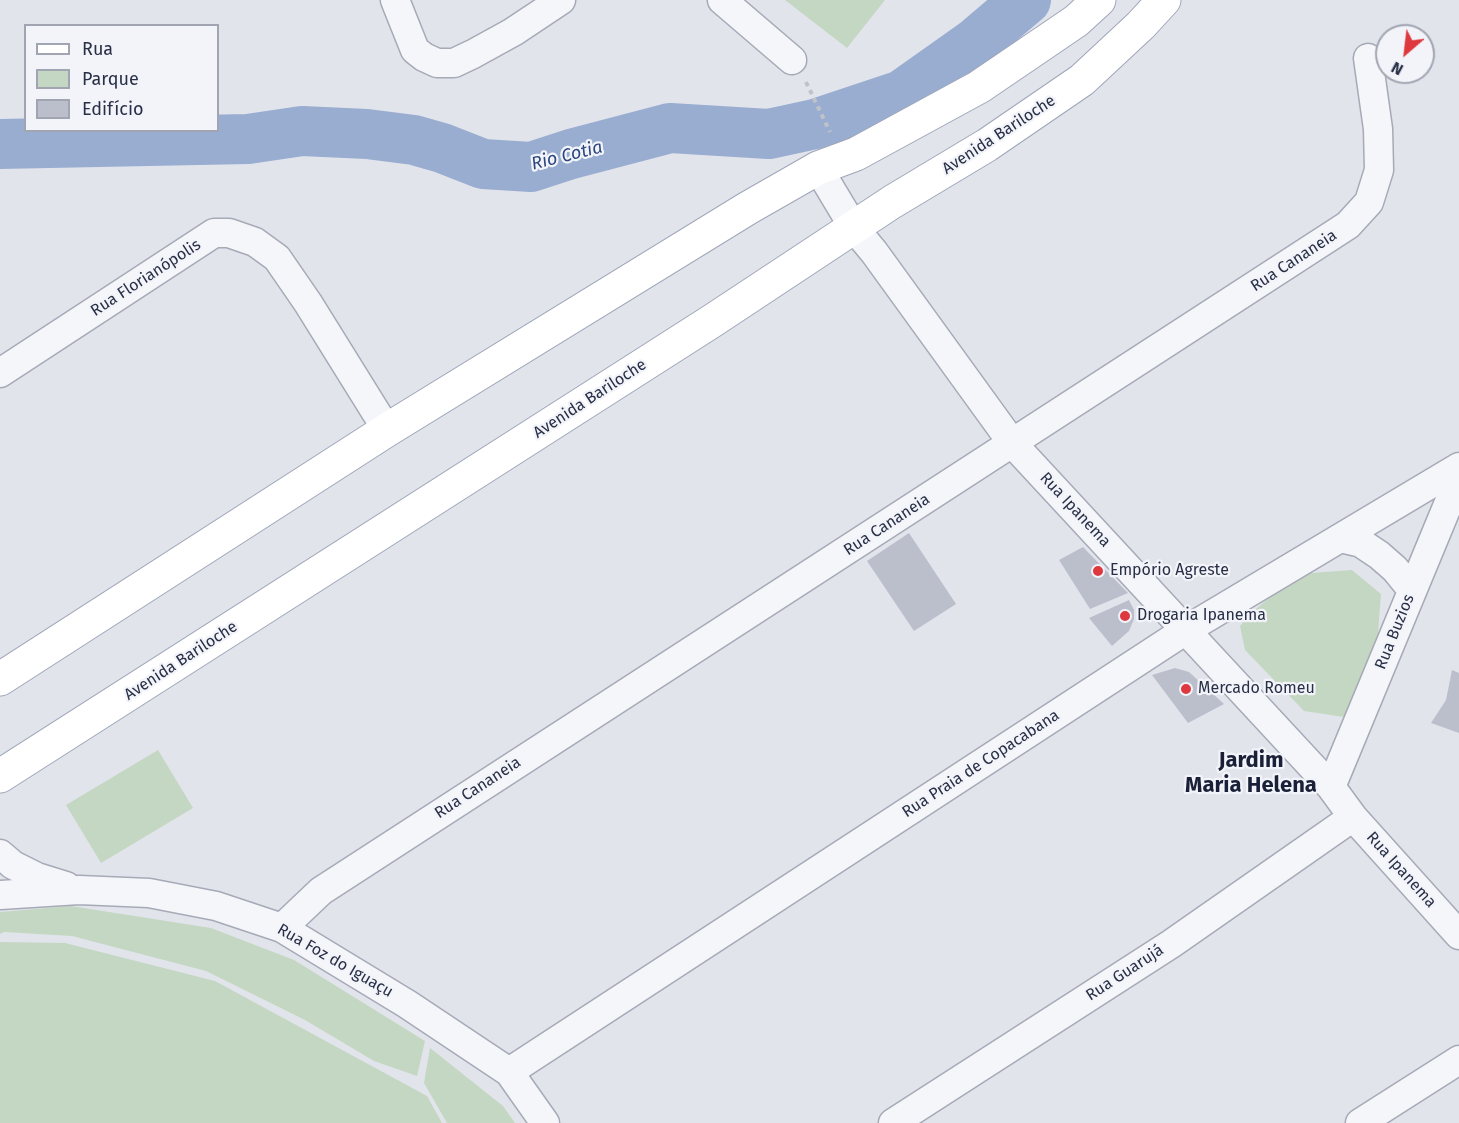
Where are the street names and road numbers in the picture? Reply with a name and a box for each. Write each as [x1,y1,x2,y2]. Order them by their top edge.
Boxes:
street label: Avenida Bariloche [939,91,1059,179]
street label: Rua Cananeia [1247,226,1341,296]
street label: Rua Florianópolis [87,235,205,321]
street label: Avenida Bariloche [530,355,650,443]
street label: Rua Ipanema [1036,469,1114,551]
street label: Rua Cananeia [840,490,934,560]
street label: Rua Buzios [1371,592,1419,672]
street label: Avenida Bariloche [121,617,241,705]
street label: Rua Praia de Copacabana [899,706,1063,822]
street label: Rua Cananeia [431,753,525,823]
street label: Rua Ipanema [1362,828,1440,912]
street label: Rua Foz do Iguaçu [274,920,396,1002]
street label: Rua Guarujá [1083,941,1167,1005]

